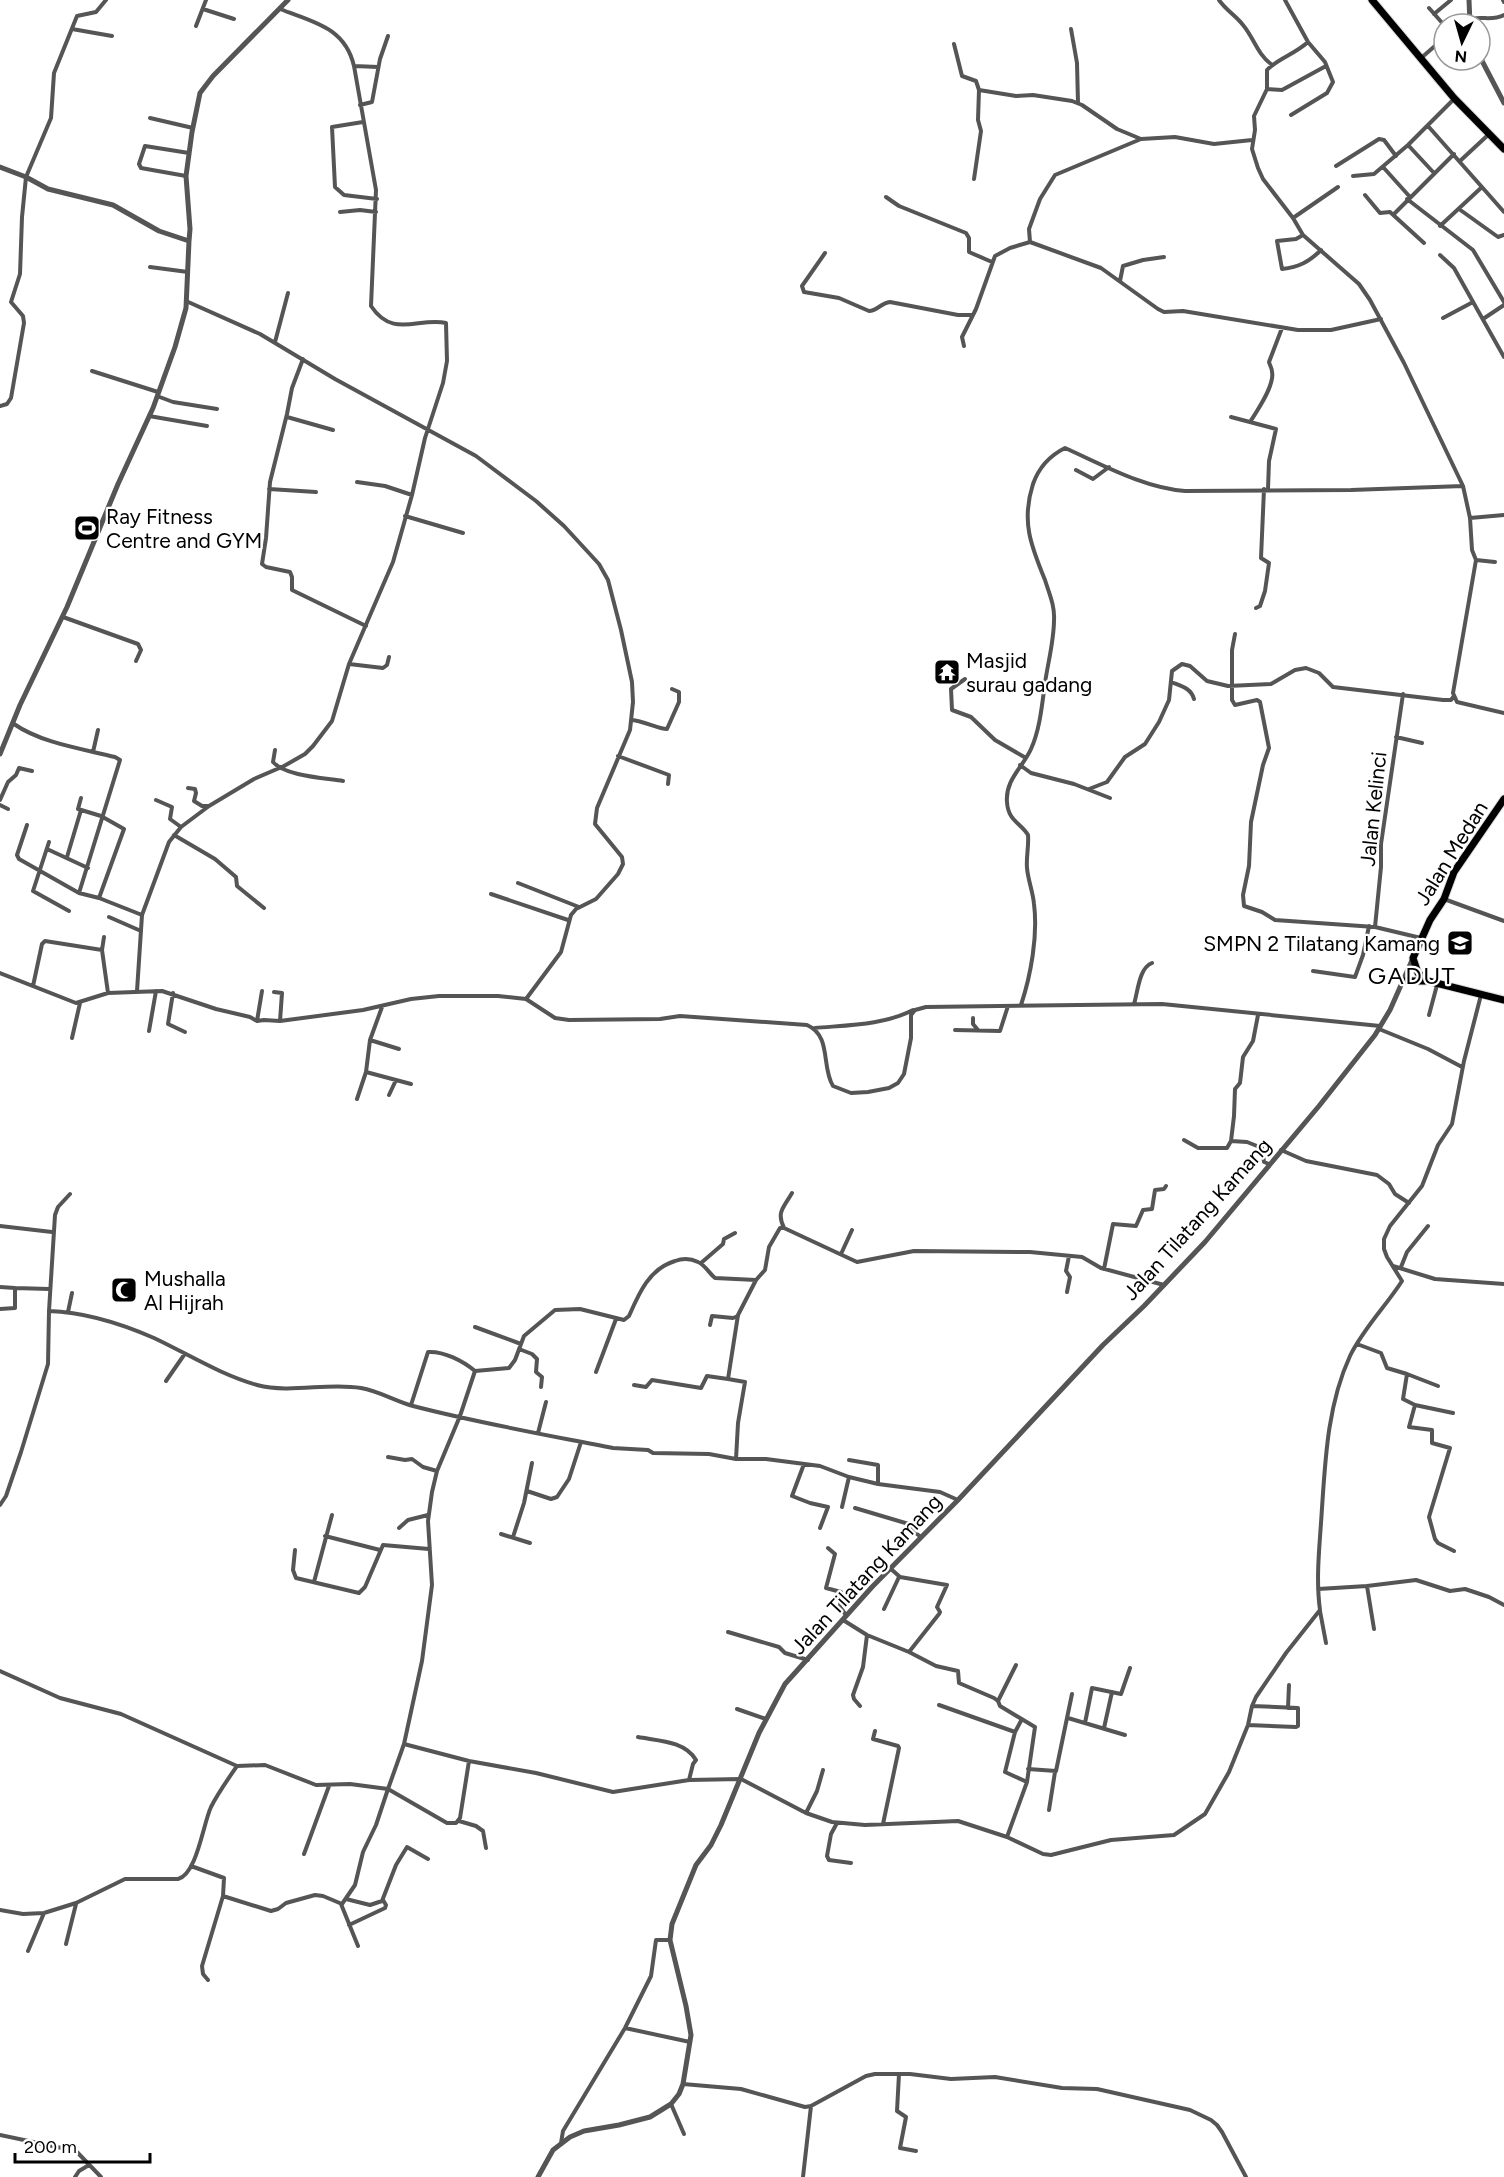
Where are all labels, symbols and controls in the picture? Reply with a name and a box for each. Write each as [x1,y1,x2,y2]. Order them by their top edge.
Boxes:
north arrow [1432,12,1492,72]
text: N [1454,46,1468,66]
place label: Ray Fitness Centre and GYM [106,504,262,553]
sports icon: Ray Fitness Centre and GYM [72,513,102,543]
place label: Masjid surau gadang [966,648,1092,697]
temple icon: Masjid surau gadang [932,657,962,687]
street label: Jalan Kelinci [1355,750,1391,868]
street label: Jalan Medan [1409,796,1493,910]
school or university icon: SMPN 2 Tilatang Kamang [1445,928,1475,958]
place label: SMPN 2 Tilatang Kamang [1203,931,1440,956]
district label: GADUT [1368,961,1456,990]
street label: Jalan Tilatang Kamang [1118,1133,1276,1305]
place label: Mushalla Al Hijrah [144,1266,226,1315]
mosque icon: Mushalla Al Hijrah [109,1275,139,1305]
street label: Jalan Tilatang Kamang [785,1489,947,1659]
scale bar [15,2126,150,2164]
text: 200 m [24,2136,77,2158]

